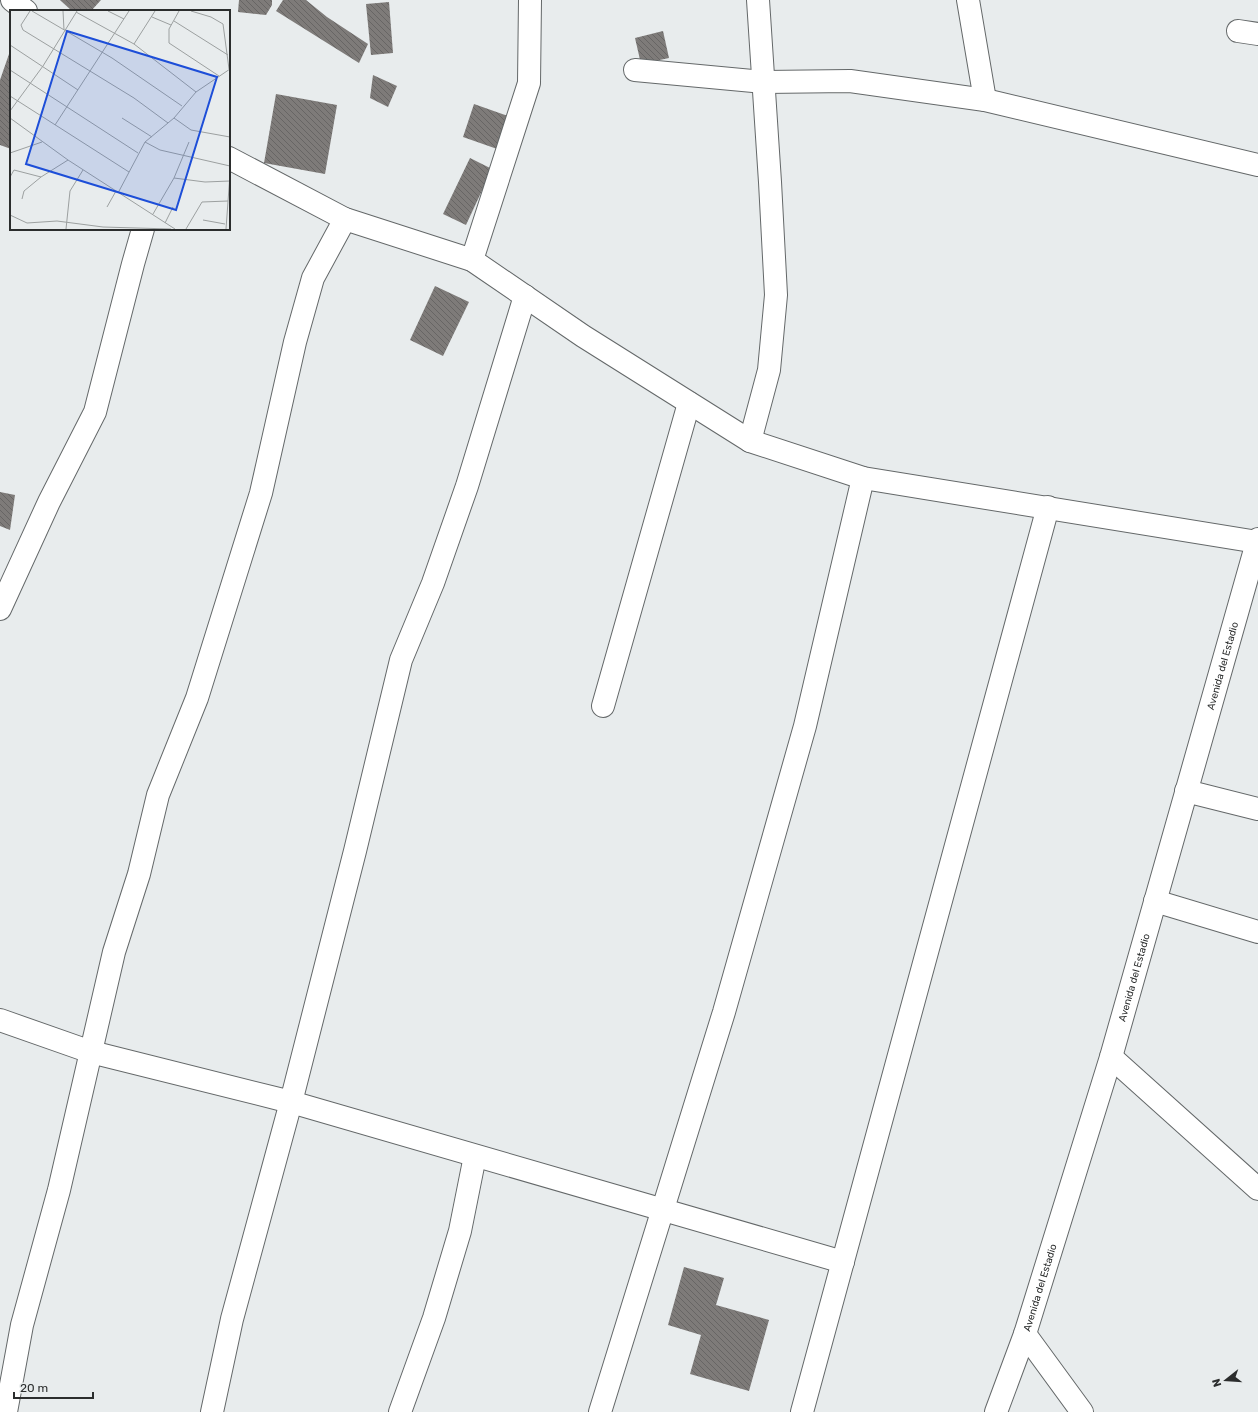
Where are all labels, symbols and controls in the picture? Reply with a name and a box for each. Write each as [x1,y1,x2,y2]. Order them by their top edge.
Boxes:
inset map [10,10,230,230]
street label: Avenida del Estadio [1205,620,1241,711]
street label: Avenida del Estadio [1116,932,1153,1023]
street label: Avenida del Estadio [1021,1242,1060,1333]
north arrow [1206,1360,1246,1400]
scale bar [14,1374,93,1400]
text: N [1210,1377,1224,1388]
text: 20 m [20,1381,48,1395]

